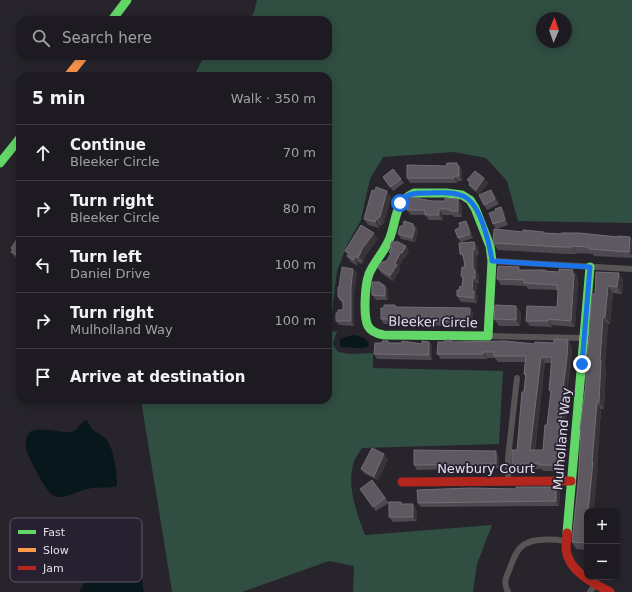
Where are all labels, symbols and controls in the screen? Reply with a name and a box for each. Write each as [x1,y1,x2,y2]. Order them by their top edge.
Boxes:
north arrow [536,12,572,48]
search box [16,16,332,60]
icon: search [30,27,52,49]
text: Search here [62,29,152,47]
text: 5 min [32,88,85,108]
text: Walk · 350 m [231,91,316,106]
text: Continue [70,136,146,154]
icon: ahead [32,142,54,164]
text: 70 m [283,145,316,160]
text: Bleeker Circle [70,154,160,169]
text: Turn right [70,192,154,210]
route start [391,194,409,212]
icon: right [32,198,54,220]
text: 80 m [283,201,316,216]
text: Bleeker Circle [70,210,160,225]
text: Turn left [70,248,142,266]
icon: left [32,254,54,276]
text: 100 m [274,257,316,272]
text: Daniel Drive [70,266,150,281]
text: Turn right [70,304,154,322]
icon: right [32,310,54,332]
text: 100 m [274,313,316,328]
street label: Bleeker Circle [388,314,478,330]
text: Mulholland Way [70,322,173,337]
route end [573,355,591,373]
icon: arrive [32,366,54,388]
text: Arrive at destination [70,368,245,386]
street label: Mulholland Way [550,387,574,491]
street label: Newbury Court [437,461,535,476]
map controls [584,508,620,580]
button: + [584,508,620,544]
legend [10,518,142,582]
text: Fast [43,526,66,539]
text: Slow [43,544,69,557]
button: − [584,544,620,580]
text: Jam [42,562,64,575]

